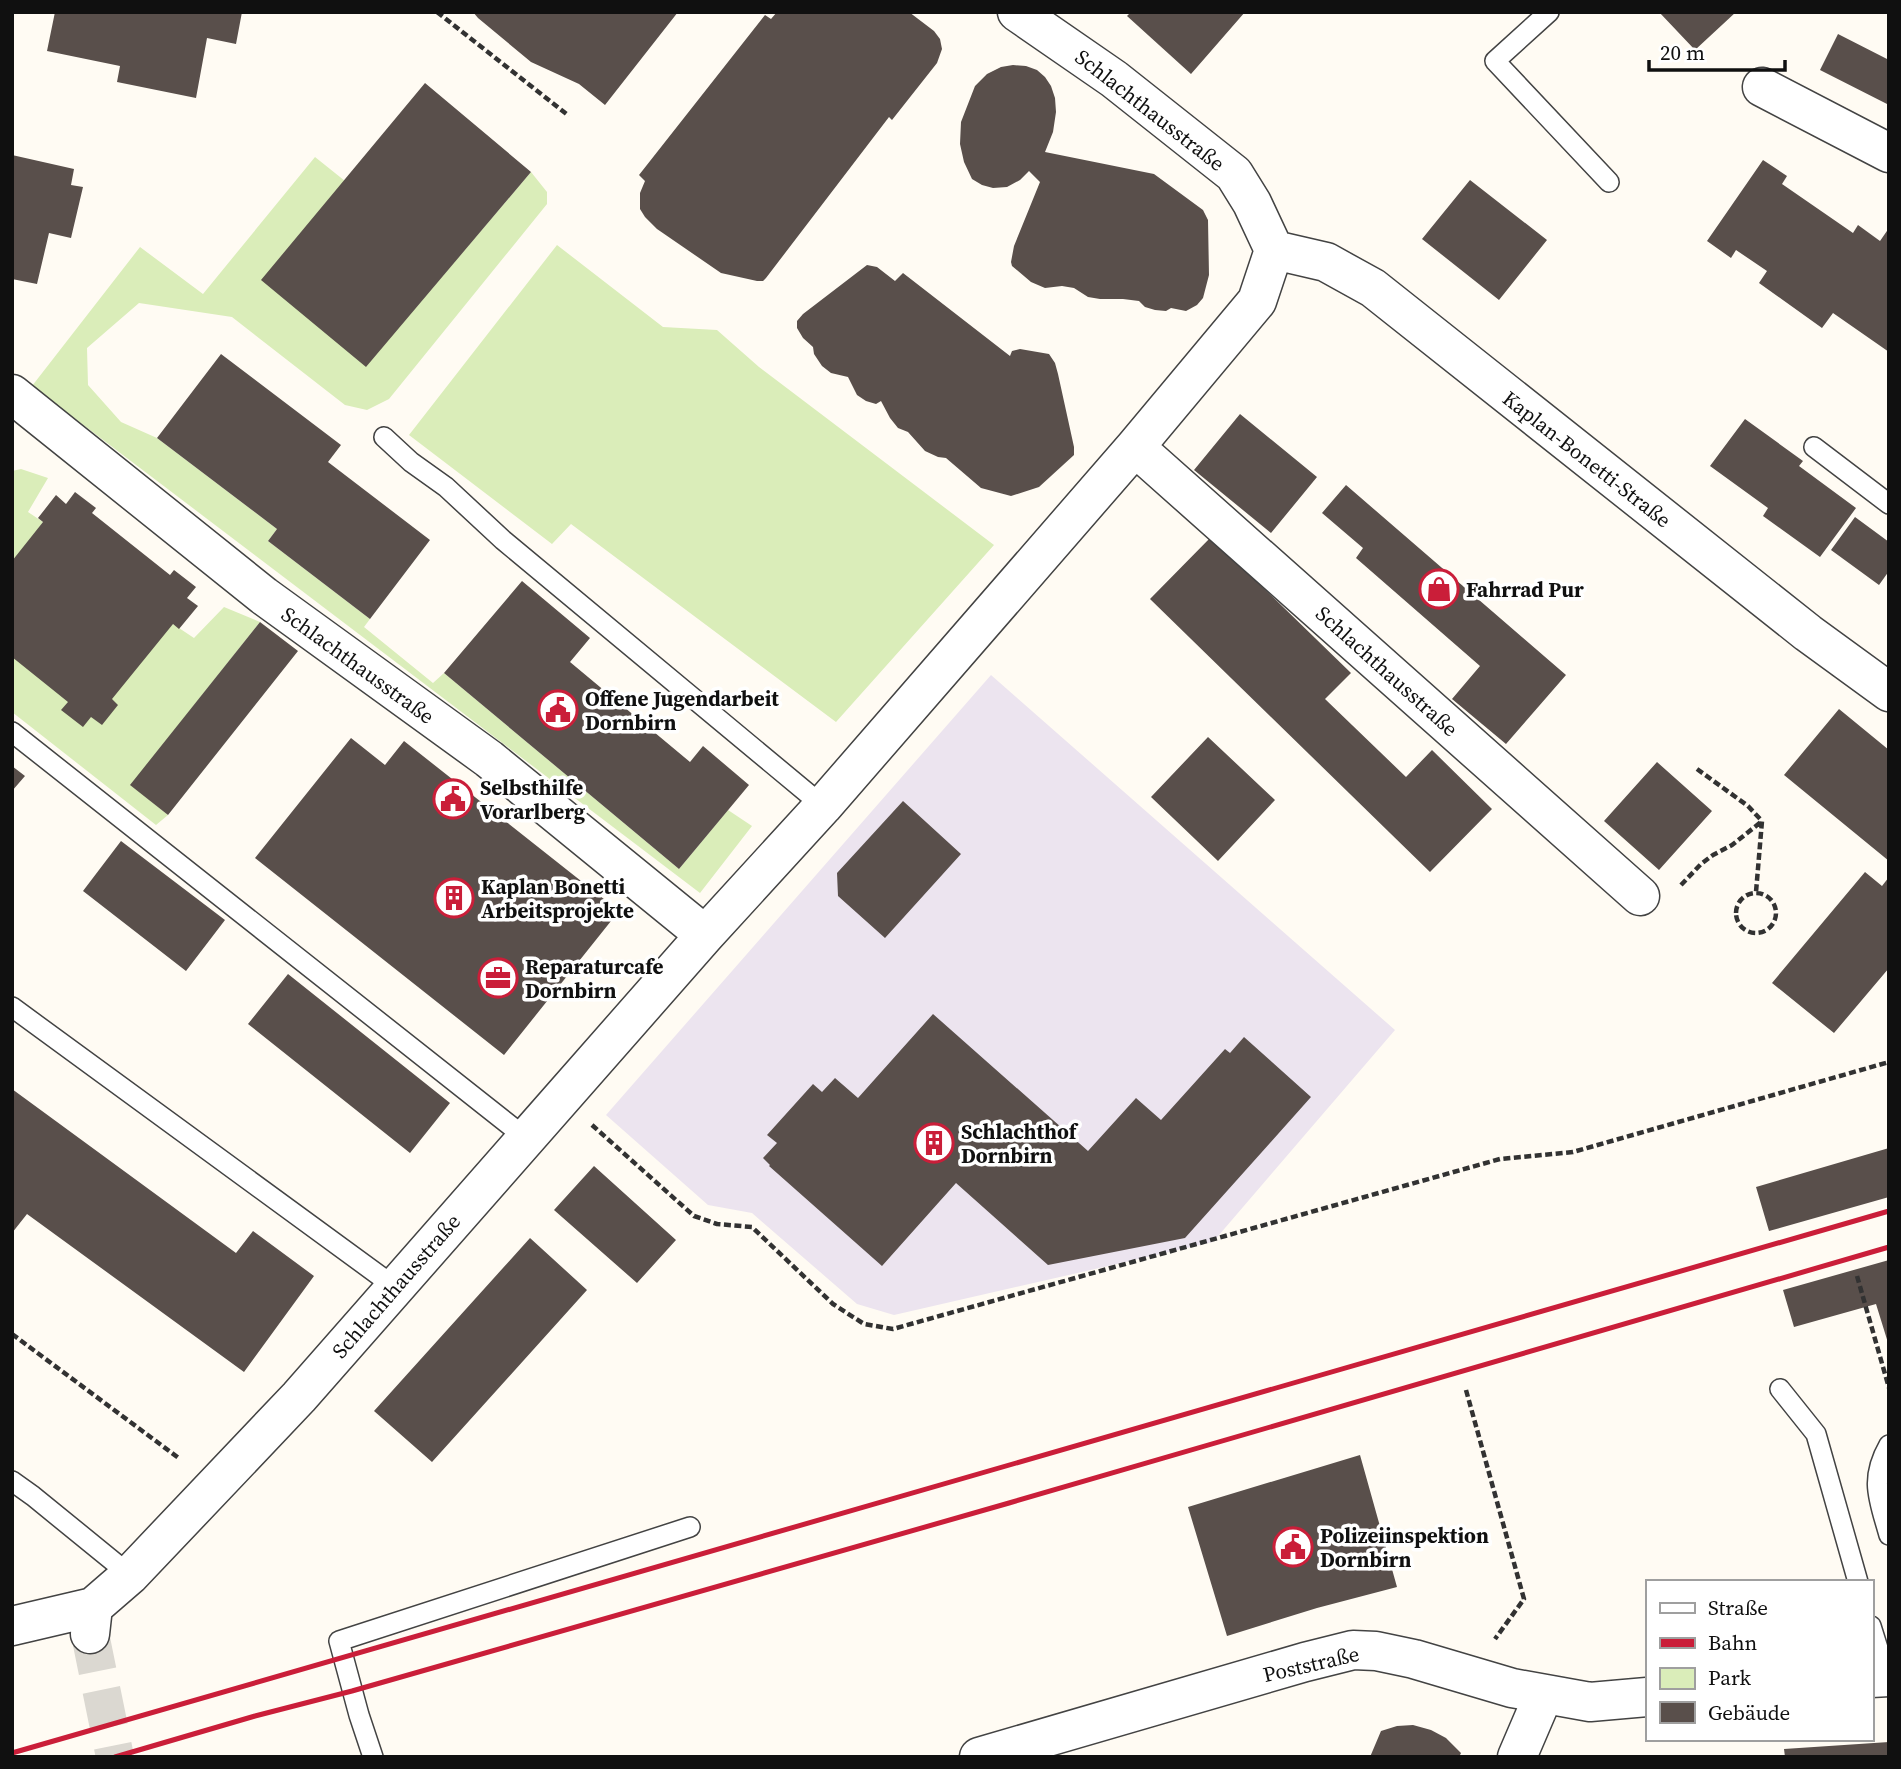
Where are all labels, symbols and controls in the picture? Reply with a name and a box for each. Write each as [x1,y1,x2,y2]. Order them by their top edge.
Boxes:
scale bar [1649,28,1786,72]
text: 20 m [1660,38,1705,67]
street label: Schlachthausstraße [1069,42,1231,178]
street label: Kaplan-Bonetti-Straße [1497,384,1677,534]
shop icon: Fahrrad Pur [1418,568,1460,610]
place label: Fahrrad Pur [1466,575,1584,604]
street label: Schlachthausstraße [1309,599,1465,743]
street label: Schlachthausstraße [276,600,440,730]
place label: Offene Jugendarbeit Dornbirn [585,684,779,737]
public building icon: Offene Jugendarbeit Dornbirn [537,689,579,731]
place label: Selbsthilfe Vorarlberg [480,773,586,826]
public building icon: Selbsthilfe Vorarlberg [432,778,474,820]
place label: Kaplan Bonetti Arbeitsprojekte [481,872,634,925]
building icon: Kaplan Bonetti Arbeitsprojekte [433,877,475,919]
place label: Reparaturcafe Dornbirn [525,952,664,1005]
office icon: Reparaturcafe Dornbirn [477,957,519,999]
place label: Schlachthof Dornbirn [961,1117,1079,1170]
building icon: Schlachthof Dornbirn [913,1122,955,1164]
street label: Schlachthausstraße [325,1208,467,1364]
place label: Polizeiinspektion Dornbirn [1320,1521,1489,1574]
public building icon: Polizeiinspektion Dornbirn [1272,1526,1314,1568]
legend [1646,1580,1873,1741]
text: Straße [1708,1593,1768,1622]
text: Bahn [1708,1628,1758,1657]
street label: Poststraße [1260,1639,1362,1689]
text: Park [1708,1663,1752,1692]
text: Gebäude [1708,1698,1790,1727]

